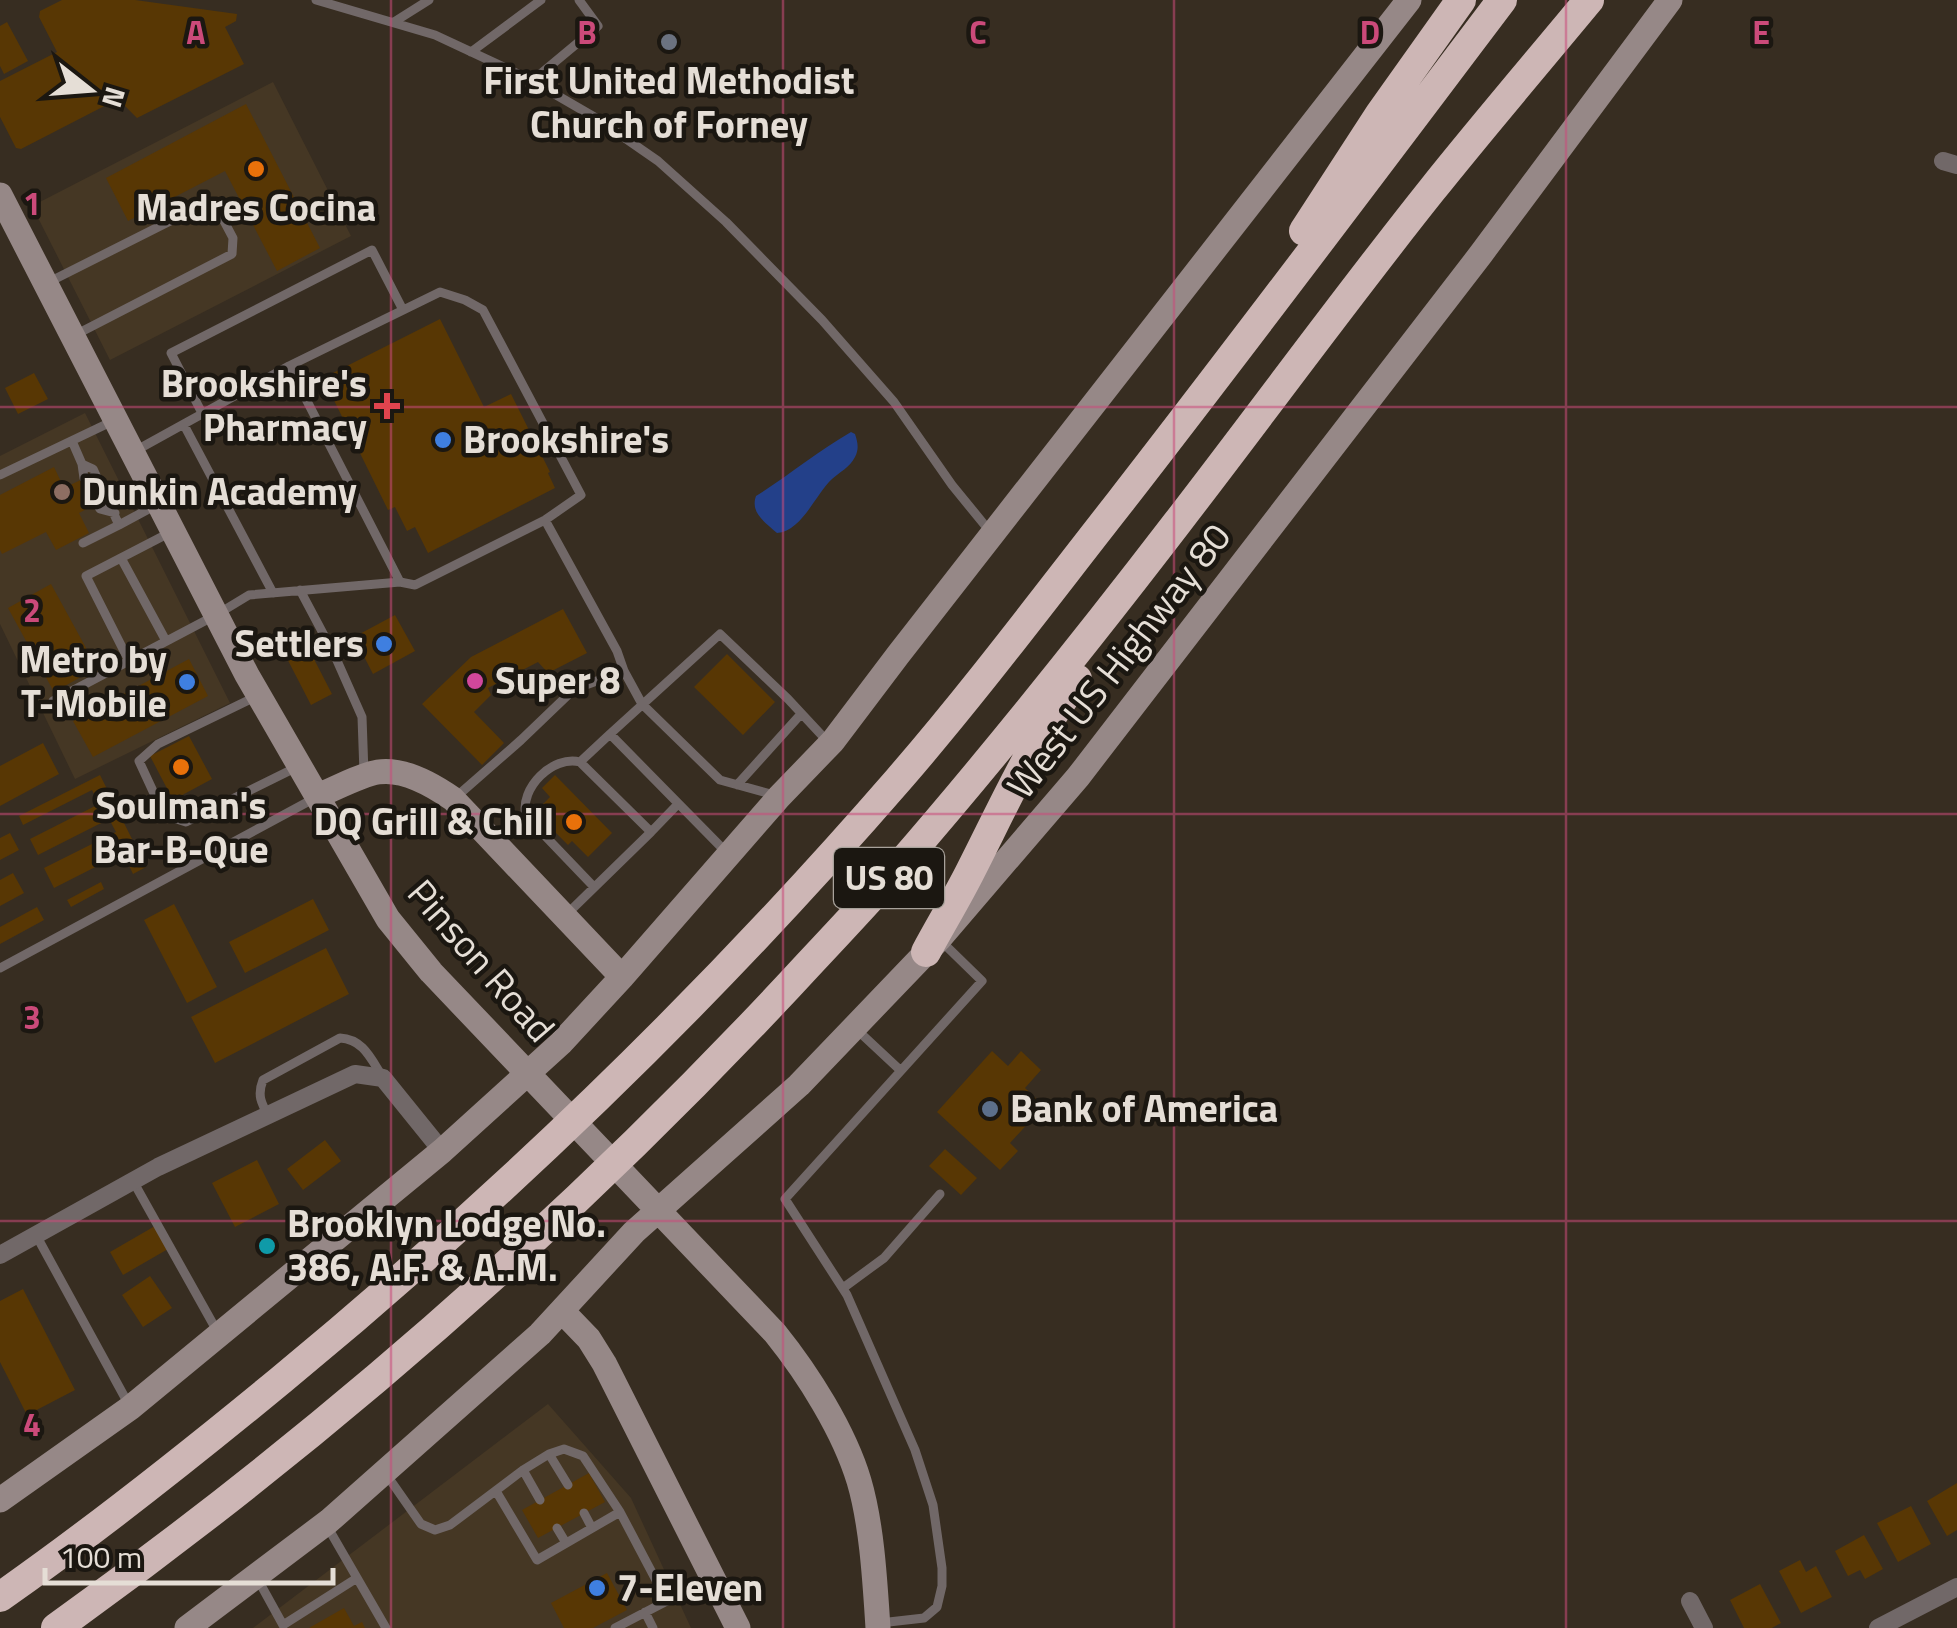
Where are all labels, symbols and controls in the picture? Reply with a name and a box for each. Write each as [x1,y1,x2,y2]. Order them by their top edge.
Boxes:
text: A [186,8,206,56]
text: B [577,8,597,56]
text: C [969,8,987,56]
text: D [1360,8,1380,56]
text: E [1752,8,1770,56]
marker: First United Methodist Church of Forney [658,31,680,53]
north arrow [40,40,140,140]
place label: First United Methodist Church of Forney [483,51,855,153]
text: N [91,82,138,113]
marker: Madres Cocina [245,158,267,180]
place label: Madres Cocina [136,178,376,236]
text: 1 [23,179,41,227]
place label: Brookshire's Pharmacy [161,354,367,456]
marker: Brookshire's Pharmacy [376,395,398,417]
place label: Brookshire's [463,410,669,468]
marker: Brookshire's [432,429,454,451]
place label: Dunkin Academy [82,462,357,520]
marker: Dunkin Academy [51,481,73,503]
street label: West US Highway 80 [992,510,1244,810]
text: 2 [23,586,41,634]
place label: Settlers [235,614,364,672]
place label: Metro by T-Mobile [19,630,167,732]
marker: Settlers [373,633,395,655]
place label: Super 8 [495,651,621,709]
marker: Super 8 [464,670,486,692]
marker: Metro by T-Mobile [176,671,198,693]
marker: Soulman's Bar-B-Que [170,756,192,778]
place label: Soulman's Bar-B-Que [93,776,269,878]
place label: DQ Grill & Chill [314,792,554,850]
marker: DQ Grill & Chill [563,811,585,833]
road number: US 80 [834,848,944,908]
street label: Pinson Road [394,866,569,1055]
text: 3 [23,993,41,1041]
place label: Bank of America [1010,1079,1278,1137]
marker: Bank of America [979,1098,1001,1120]
place label: Brooklyn Lodge No. 386, A.F. & A..M. [287,1194,606,1296]
marker: Brooklyn Lodge No. 386, A.F. & A..M. [256,1235,278,1257]
text: 4 [23,1400,41,1448]
scale bar [45,1523,332,1585]
text: 100 m [60,1534,142,1580]
place label: 7-Eleven [617,1558,763,1616]
marker: 7-Eleven [586,1577,608,1599]

